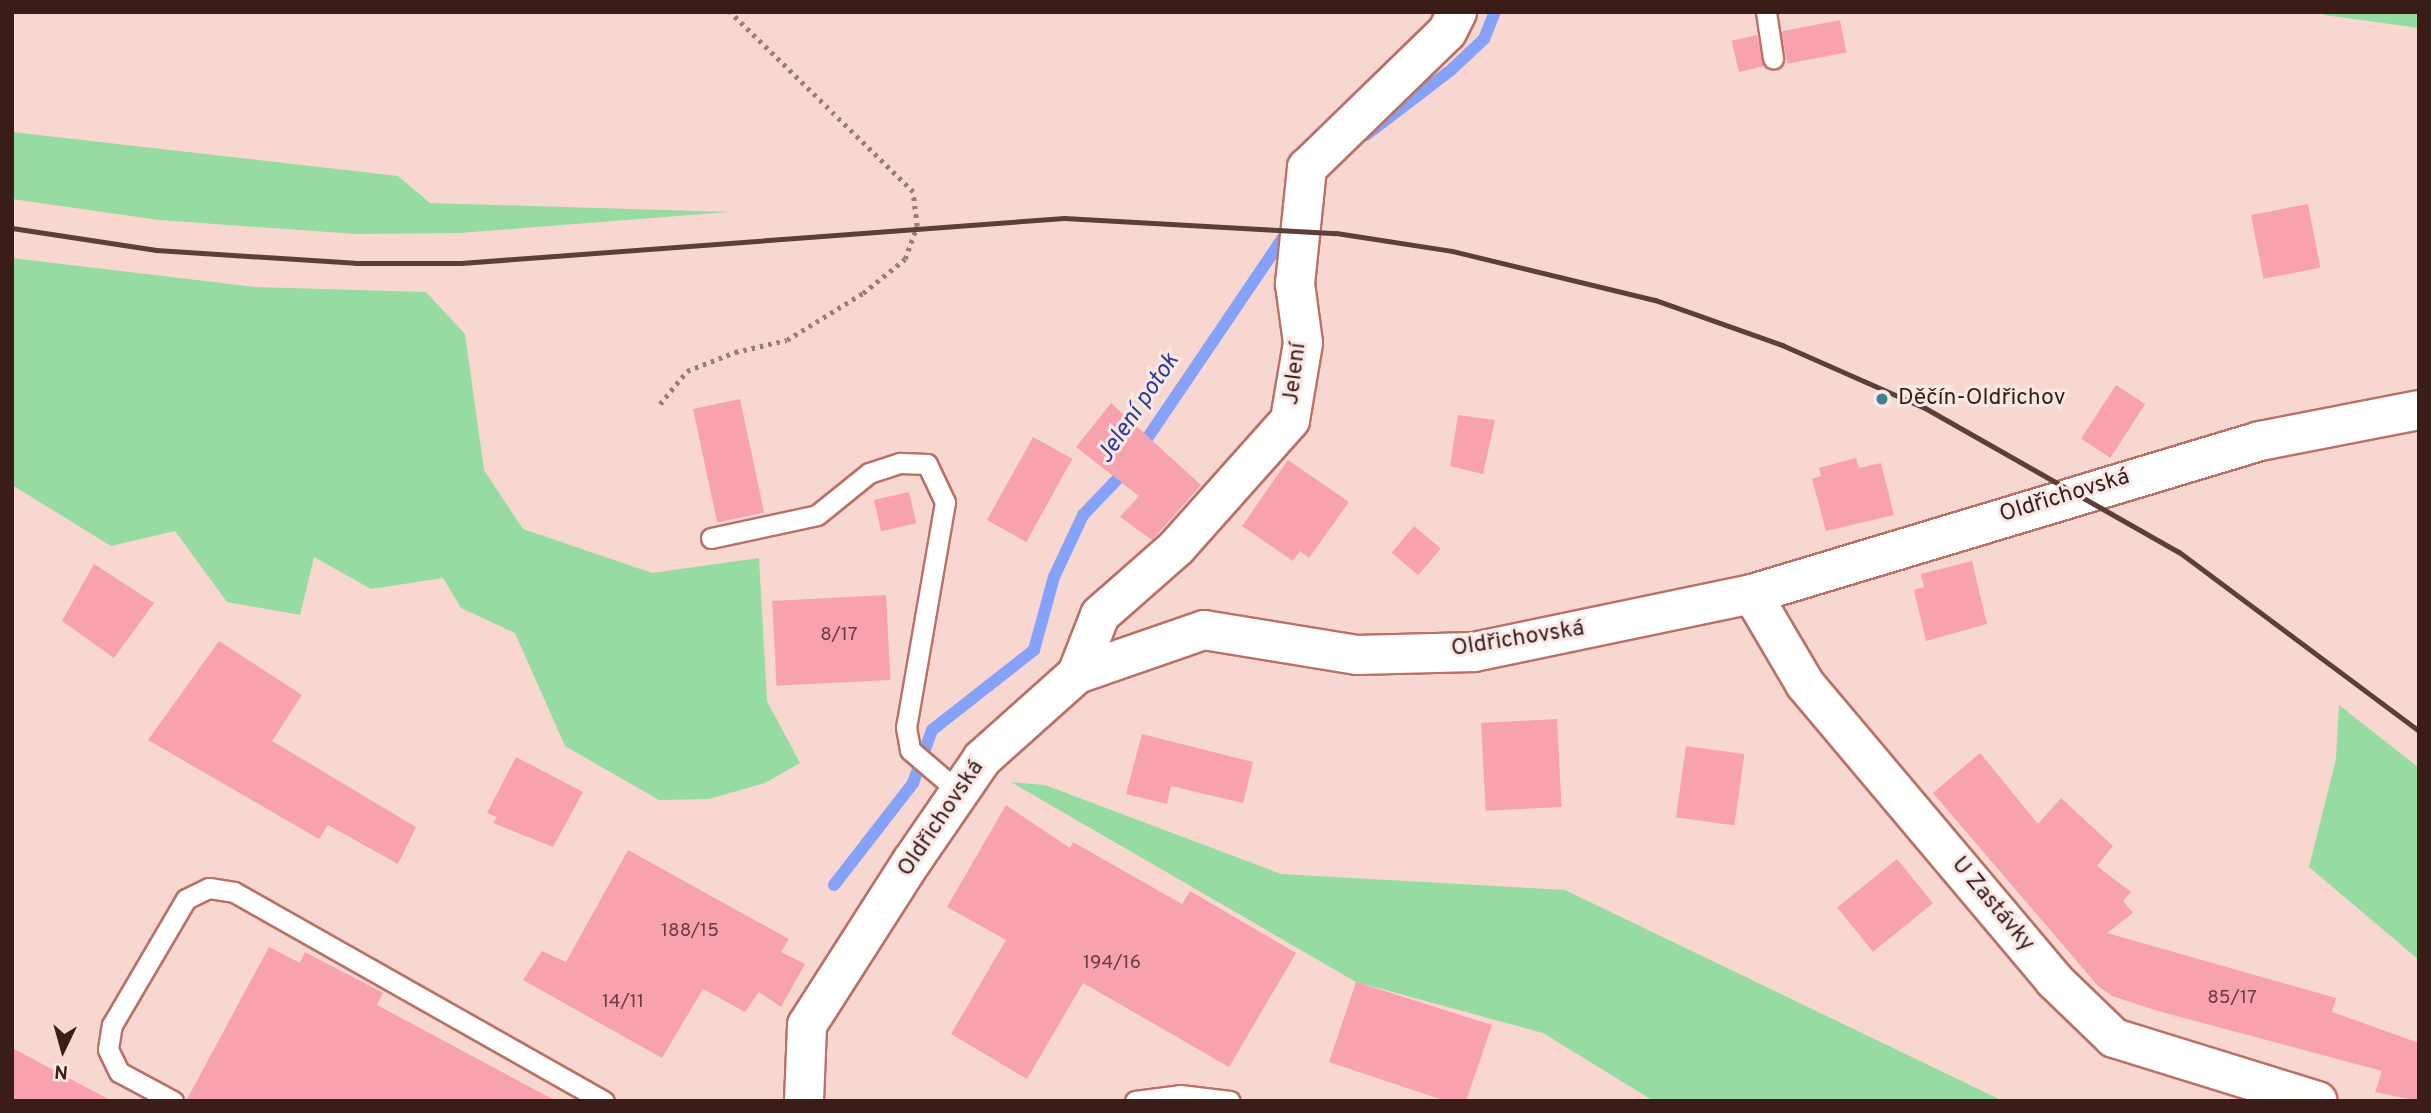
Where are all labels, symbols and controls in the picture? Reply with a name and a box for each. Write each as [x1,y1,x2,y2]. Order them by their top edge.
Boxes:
street label: Jelení [1279,341,1313,407]
water label: Jelení potok [1092,348,1186,470]
place label: Děčín-Oldřichov [1898,385,2066,413]
marker: Děčín-Oldřichov [1872,389,1892,409]
street label: Oldřichovská [1997,464,2133,530]
street label: Oldřichovská [1449,616,1587,664]
house number: 8/17 [820,625,858,647]
street label: Oldřichovská [893,756,991,882]
street label: U Zastávky [1944,852,2040,958]
house number: 188/15 [661,921,719,943]
house number: 194/16 [1083,953,1141,975]
house number: 85/17 [2207,988,2257,1010]
house number: 14/11 [602,992,644,1014]
north arrow [28,1015,98,1085]
text: N [53,1058,69,1083]

